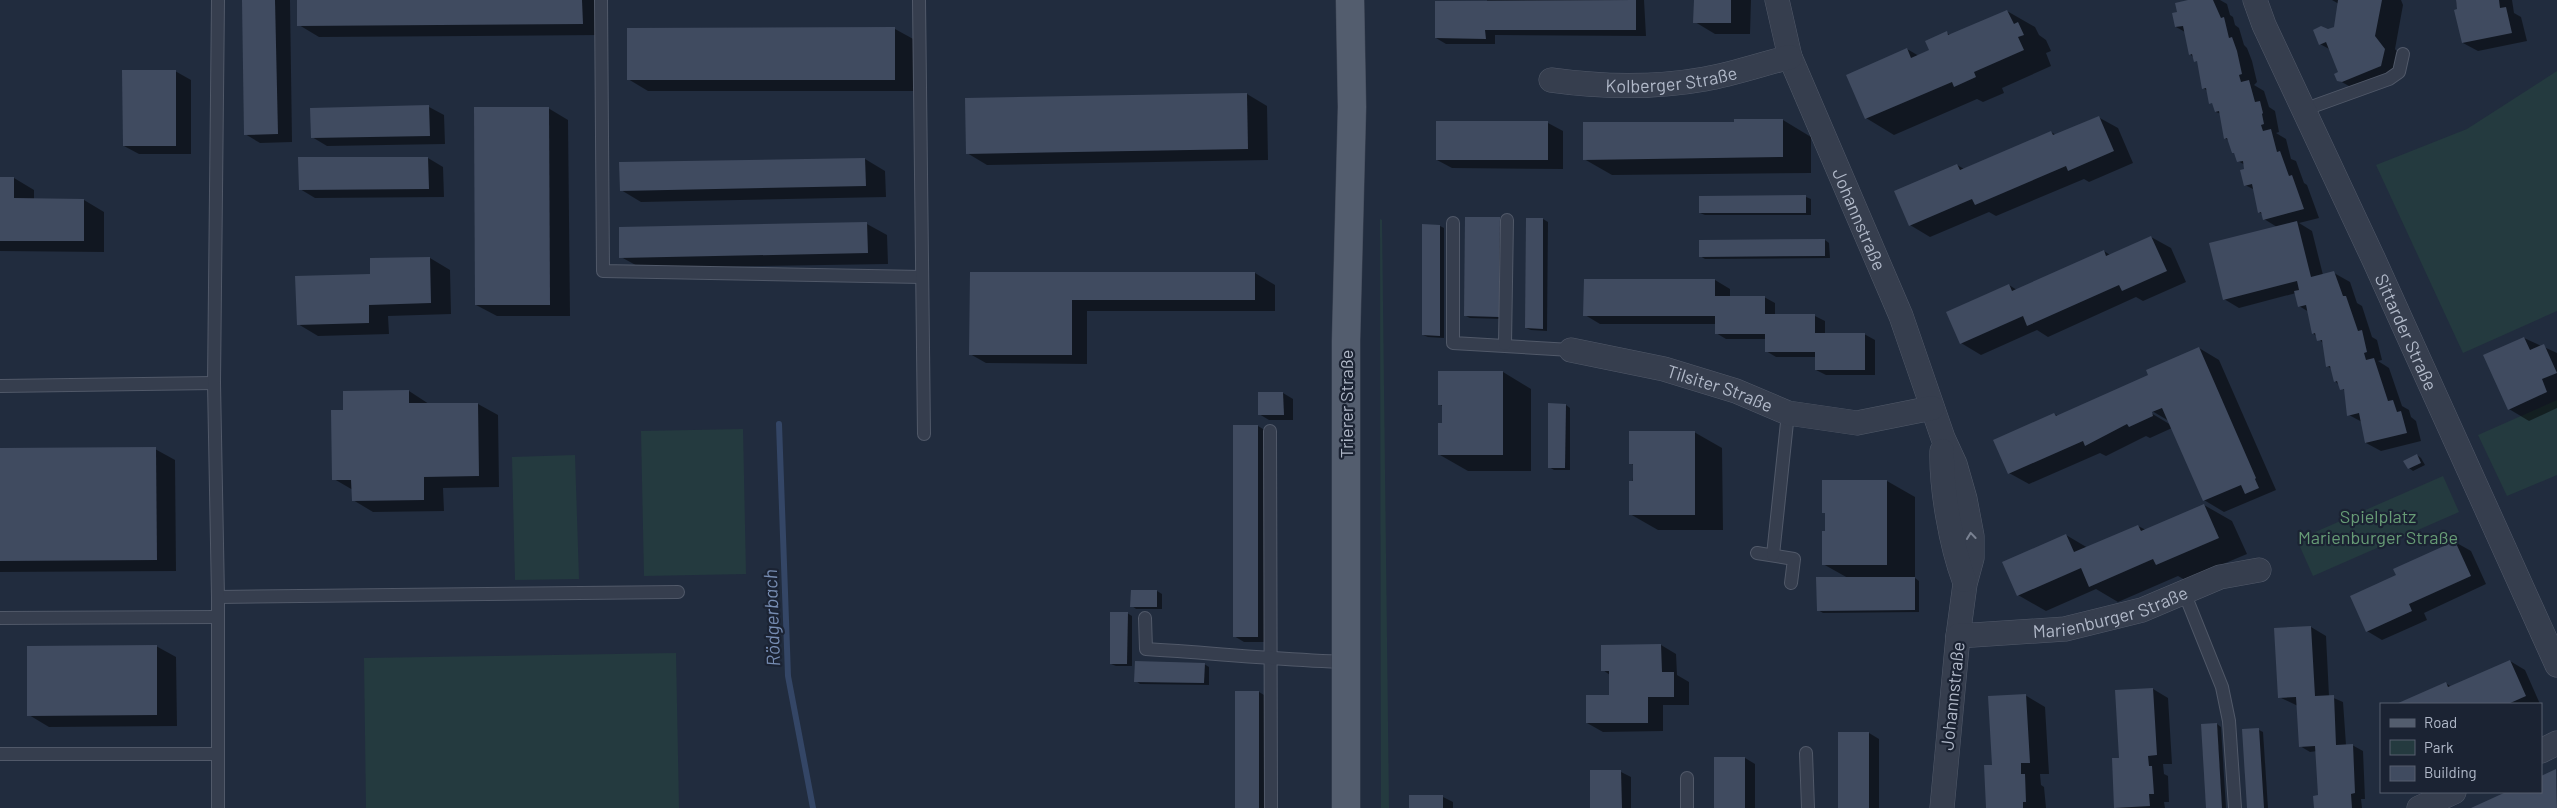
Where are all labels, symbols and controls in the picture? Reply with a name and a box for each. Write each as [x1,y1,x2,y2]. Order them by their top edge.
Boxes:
street label: Kolberger Straße [1605,61,1739,97]
street label: Johannstraße [1828,165,1891,274]
street label: Sittarder Straße [2371,270,2442,394]
street label: Trierer Straße [1335,350,1357,458]
street label: Tilsiter Straße [1664,360,1776,416]
park label: Spielplatz Marienburger Straße [2298,505,2458,548]
one-way arrow [1966,532,1977,540]
water label: Rödgerbach [758,569,784,667]
street label: Marienburger Straße [2032,581,2191,642]
street label: Johannstraße [1935,641,1969,751]
legend [2380,703,2542,793]
text: Road [2424,713,2457,731]
text: Park [2424,738,2454,756]
text: Building [2424,763,2477,781]

